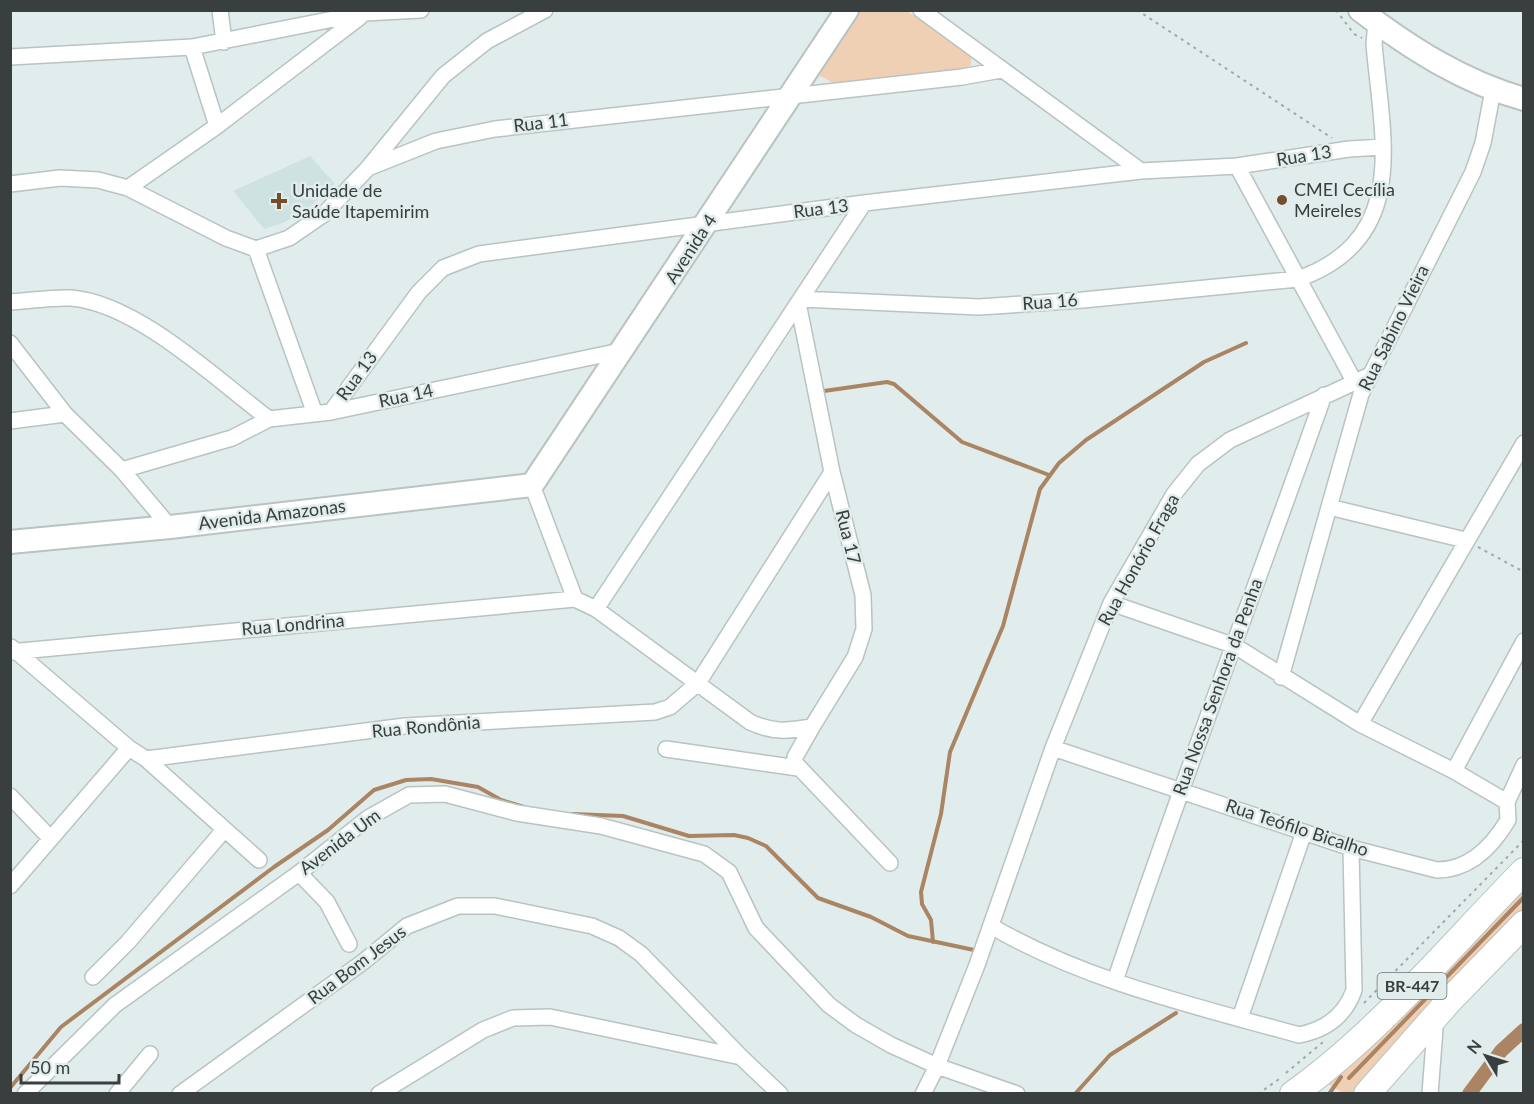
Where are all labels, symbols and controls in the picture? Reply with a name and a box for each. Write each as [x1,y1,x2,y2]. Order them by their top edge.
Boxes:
street label: Rua 11 [512,108,570,136]
street label: Rua 13 [1275,140,1333,170]
place label: CMEI Cecília Meireles [1294,178,1395,221]
place label: Unidade de Saúde Itapemirim [292,179,429,222]
marker: Unidade de Saúde Itapemirim [270,192,288,210]
marker: CMEI Cecília Meireles [1275,193,1289,207]
street label: Rua 13 [792,194,850,222]
street label: Avenida 4 [660,210,721,287]
street label: Rua Sabino Vieira [1353,261,1433,394]
street label: Rua 16 [1022,288,1078,314]
street label: Rua 13 [331,347,381,404]
street label: Rua 14 [376,379,435,412]
street label: Rua Honório Fraga [1093,490,1183,629]
street label: Avenida Amazonas [197,494,347,534]
street label: Rua 17 [832,507,866,566]
street label: Rua Nossa Senhora da Penha [1168,575,1267,798]
street label: Rua Londrina [241,609,345,639]
street label: Rua Rondônia [371,710,481,742]
street label: Rua Teófilo Bicalho [1223,794,1372,861]
street label: Avenida Um [295,804,384,879]
street label: Rua Bom Jesus [303,920,410,1008]
road number: BR-447 [1378,973,1446,999]
north arrow [1456,1026,1516,1086]
text: N [1463,1036,1485,1057]
scale bar [21,1047,118,1085]
text: 50 m [30,1056,70,1078]

